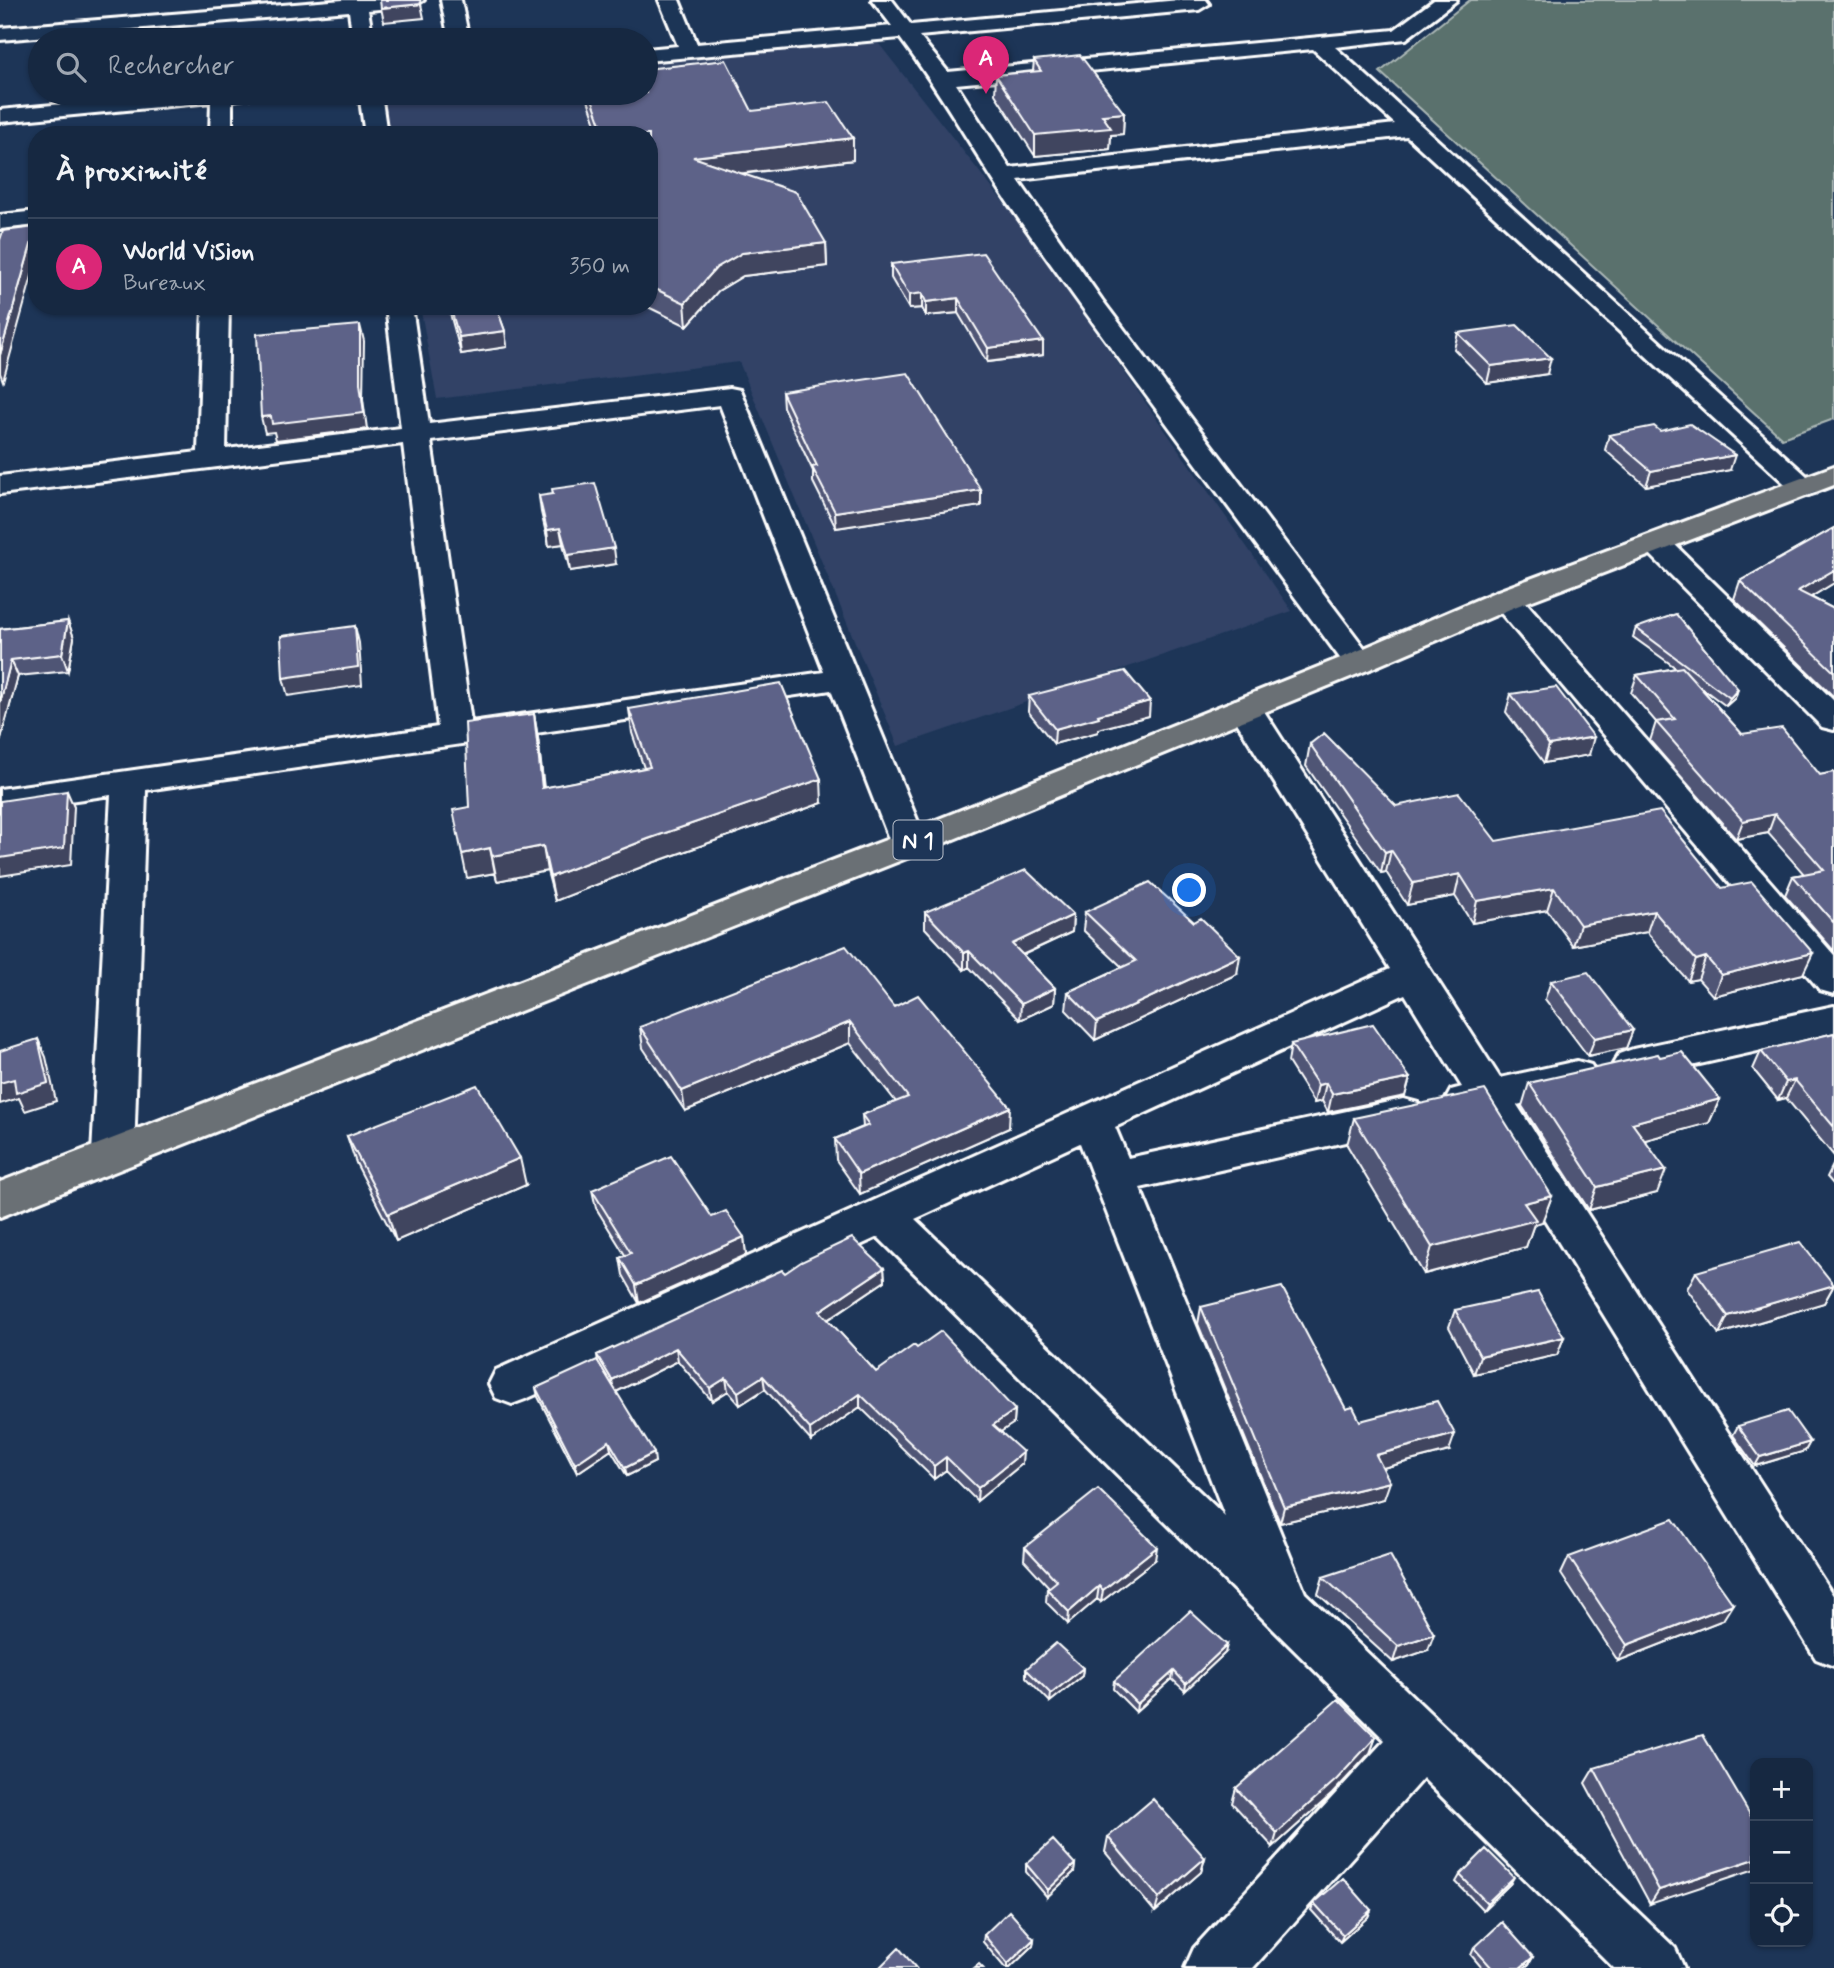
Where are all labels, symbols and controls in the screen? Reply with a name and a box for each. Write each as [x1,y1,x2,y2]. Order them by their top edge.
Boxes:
search box [28,28,658,105]
pin: A [963,36,1009,94]
icon: search [52,48,90,86]
text: Rechercher [108,50,234,84]
text: À proximité [56,152,207,191]
text: World Vision [123,235,254,269]
text: A [71,252,87,282]
text: 350 m [569,252,630,282]
text: Bureaux [123,269,206,299]
road number: N 1 [894,820,942,860]
your location [1172,873,1206,907]
map controls [1750,1758,1813,1947]
button: + [1750,1758,1813,1821]
button: − [1750,1821,1813,1884]
button: locate [1750,1884,1813,1947]

